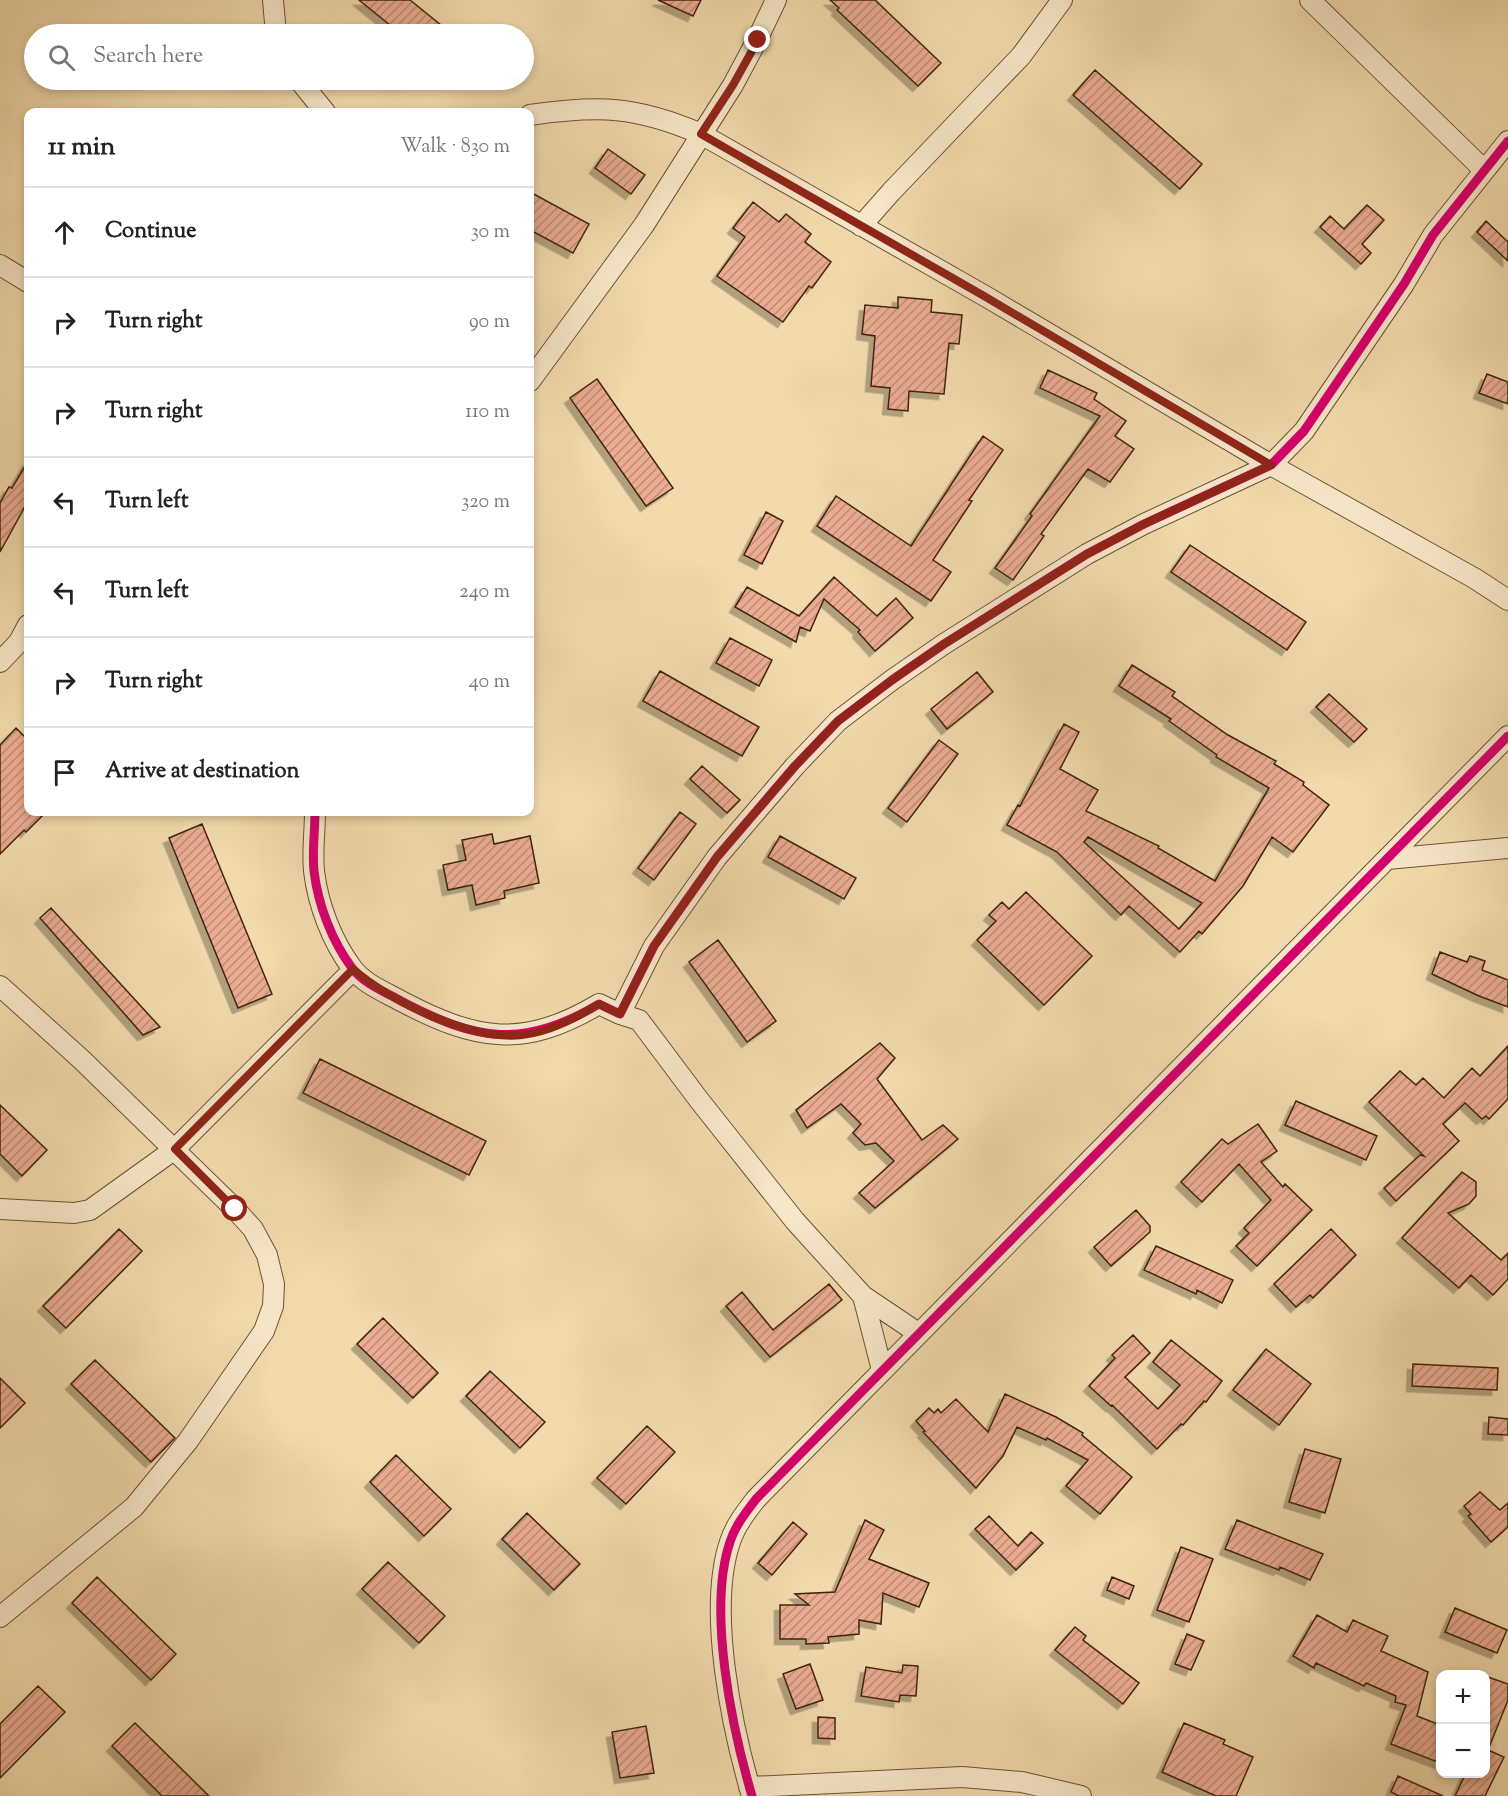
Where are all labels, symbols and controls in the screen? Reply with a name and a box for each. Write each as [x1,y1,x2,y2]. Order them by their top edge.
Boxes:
search box [24,24,534,90]
route end [744,26,770,52]
icon: search [45,41,78,74]
text: Search here [93,41,203,73]
text: 11 min [48,129,115,166]
text: Walk · 830 m [400,133,510,162]
icon: ahead [48,216,81,249]
text: Continue [105,216,196,248]
text: 30 m [471,218,510,247]
icon: right [48,306,81,339]
text: Turn right [105,306,202,338]
text: 90 m [469,308,510,337]
icon: right [48,396,81,429]
text: Turn right [105,396,202,428]
text: 110 m [465,398,510,427]
icon: left [48,486,81,519]
text: Turn left [105,486,188,518]
text: 320 m [461,488,510,517]
icon: left [48,576,81,609]
text: Turn left [105,576,188,608]
text: 240 m [459,578,510,607]
icon: right [48,666,81,699]
text: Turn right [105,666,202,698]
text: 40 m [469,668,510,697]
icon: arrive [48,756,81,789]
text: Arrive at destination [105,756,300,788]
route start [221,1195,247,1221]
map controls [1436,1670,1490,1778]
button: + [1436,1670,1490,1724]
button: − [1436,1724,1490,1778]

